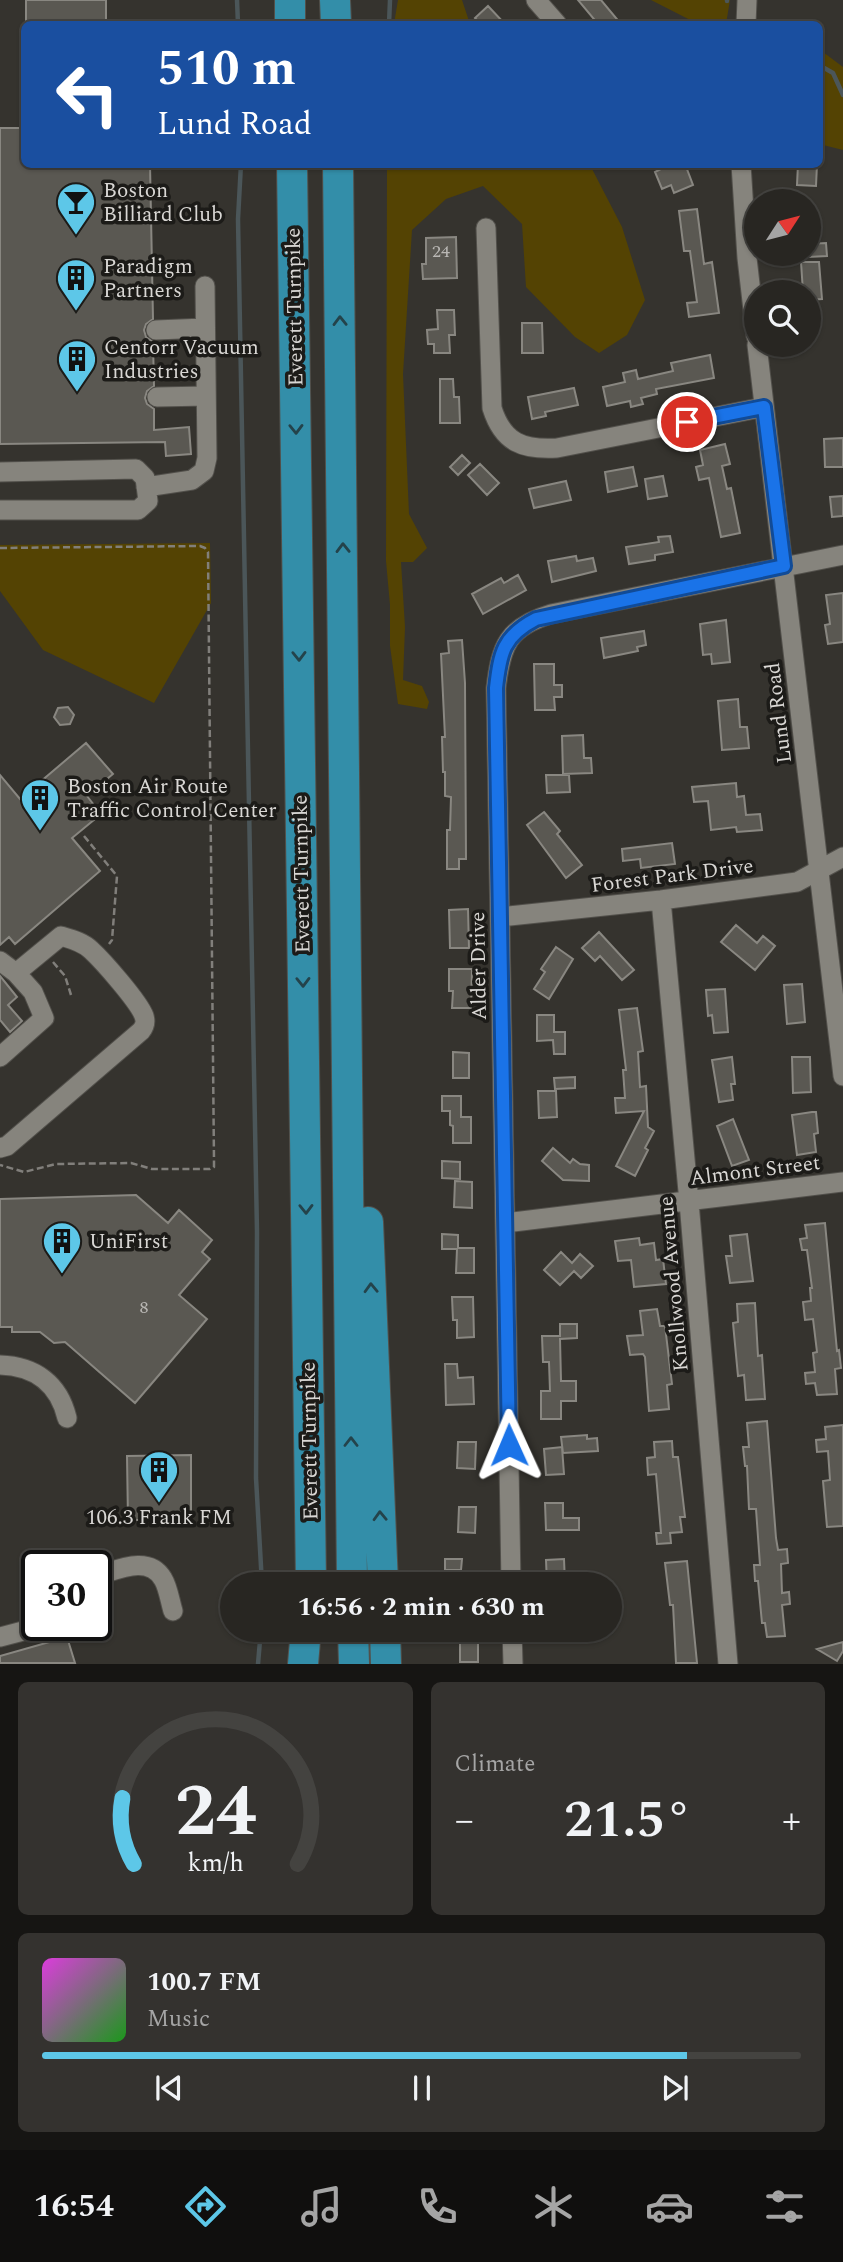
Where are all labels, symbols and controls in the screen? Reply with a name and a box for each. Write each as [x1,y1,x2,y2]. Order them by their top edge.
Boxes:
text: 510 m [157,32,296,107]
icon: left [42,49,133,140]
text: Lund Road [157,100,312,149]
place label: Boston Billiard Club [103,175,223,231]
bar icon: Boston Billiard Club [55,181,97,236]
north arrow [744,189,821,266]
map controls [744,189,821,357]
street label: Everett Turnpike [278,227,312,387]
house number: 24 [432,238,450,265]
place label: Paradigm Partners [103,251,193,307]
building icon: Paradigm Partners [55,257,97,312]
button: search [744,280,821,357]
one-way arrow [332,315,348,325]
place label: Centorr Vacuum Industries [104,332,259,388]
building icon: Centorr Vacuum Industries [56,338,98,393]
pin [657,392,717,452]
icon: arrive [668,403,706,441]
one-way arrow [288,423,303,434]
one-way arrow [335,542,351,553]
one-way arrow [291,651,306,662]
street label: Lund Road [757,661,801,765]
place label: Boston Air Route Traffic Control Center [67,771,277,827]
building icon: Boston Air Route Traffic Control Center [19,777,61,832]
street label: Everett Turnpike [285,794,319,954]
street label: Forest Park Drive [589,850,755,902]
street label: Alder Drive [462,911,496,1021]
one-way arrow [295,977,311,987]
street label: Almont Street [688,1147,822,1195]
street label: Knollwood Avenue [650,1195,698,1373]
one-way arrow [298,1204,314,1215]
building icon: UniFirst [41,1220,83,1275]
place label: UniFirst [89,1226,168,1258]
one-way arrow [364,1282,379,1293]
house number: 8 [140,1294,149,1321]
street label: Everett Turnpike [293,1361,327,1521]
position arrow [472,1408,546,1482]
one-way arrow [343,1436,359,1447]
building icon: 106.3 Frank FM [138,1449,180,1504]
place label: 106.3 Frank FM [86,1502,232,1534]
one-way arrow [373,1510,388,1521]
speed limit sign: 30 [21,1550,112,1641]
text: 16:56 · 2 min · 630 m [297,1587,545,1627]
text: Climate [455,1747,535,1782]
text: 24 [174,1758,256,1869]
text: 21.5° [564,1781,691,1860]
text: − [455,1792,474,1850]
text: + [782,1792,801,1850]
text: km/h [187,1845,243,1883]
text: 100.7 FM [147,1962,261,2002]
text: Music [147,2002,210,2037]
icon: previous [150,2069,188,2107]
icon: pause [403,2069,441,2107]
icon: next [656,2069,694,2107]
text: 16:54 [33,2182,114,2231]
icon: directions [181,2182,230,2231]
icon: music [297,2182,346,2231]
icon: phone [413,2182,462,2231]
icon: climate [529,2182,578,2231]
icon: car [645,2182,694,2231]
icon: filters [760,2182,809,2231]

